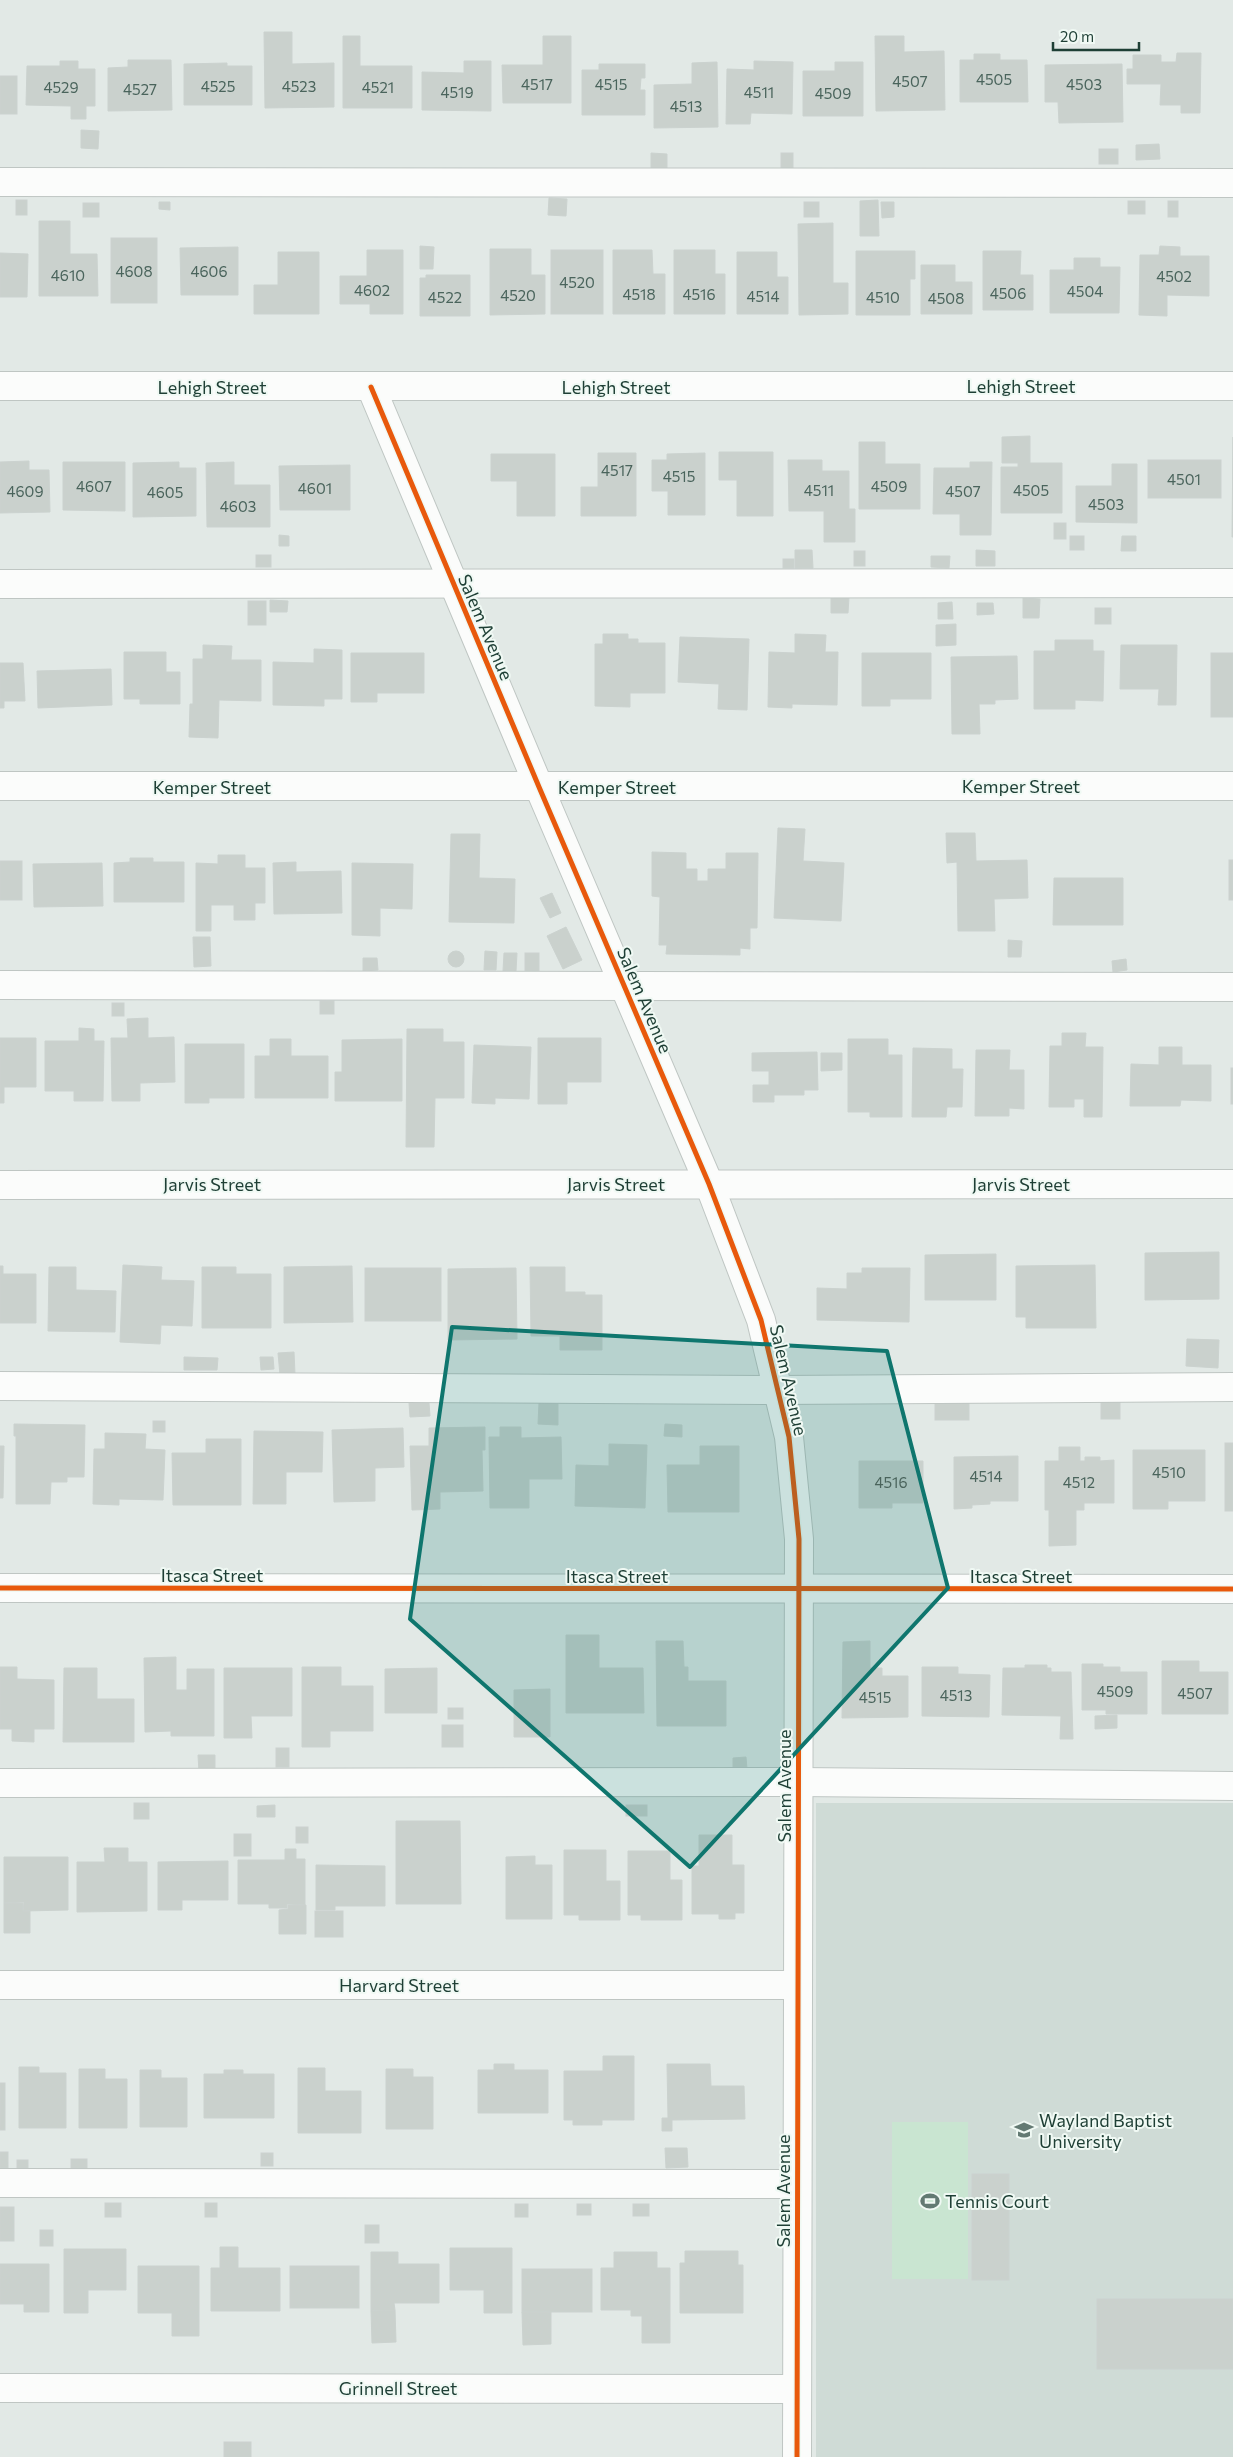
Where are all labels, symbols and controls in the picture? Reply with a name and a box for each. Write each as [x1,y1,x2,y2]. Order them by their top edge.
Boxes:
scale bar [1053,20,1139,52]
text: 20 m [1060,27,1094,45]
house number: 4505 [976,70,1012,88]
house number: 4507 [892,72,928,90]
house number: 4517 [521,75,553,93]
house number: 4515 [595,75,627,93]
house number: 4503 [1066,75,1102,93]
house number: 4525 [201,77,235,95]
house number: 4523 [282,77,316,95]
house number: 4529 [44,78,79,96]
house number: 4521 [362,78,394,96]
house number: 4527 [123,80,157,98]
house number: 4519 [440,83,474,101]
house number: 4511 [744,83,774,101]
house number: 4509 [815,84,851,102]
house number: 4513 [670,97,702,115]
house number: 4608 [116,262,153,280]
house number: 4606 [191,262,228,280]
house number: 4610 [51,266,85,284]
house number: 4502 [1156,267,1192,285]
house number: 4520 [559,273,595,291]
house number: 4602 [354,281,390,299]
house number: 4504 [1067,282,1103,300]
house number: 4506 [990,284,1026,302]
house number: 4518 [622,285,656,303]
house number: 4516 [682,285,716,303]
house number: 4520 [500,286,536,304]
house number: 4514 [746,287,780,305]
house number: 4522 [428,288,462,306]
house number: 4510 [866,288,900,306]
house number: 4508 [928,289,964,307]
street label: Lehigh Street [966,375,1076,397]
street label: Lehigh Street [157,376,267,398]
street label: Lehigh Street [561,376,671,398]
house number: 4517 [601,461,633,479]
house number: 4515 [663,467,695,485]
house number: 4501 [1167,470,1201,488]
house number: 4607 [76,477,112,495]
house number: 4509 [871,477,907,495]
house number: 4601 [298,479,332,497]
house number: 4511 [804,481,834,499]
house number: 4505 [1013,481,1049,499]
house number: 4609 [7,482,44,500]
house number: 4507 [945,482,981,500]
house number: 4605 [147,483,183,501]
house number: 4503 [1088,495,1124,513]
house number: 4603 [220,497,256,515]
street label: Salem Avenue [454,571,518,683]
street label: Kemper Street [962,775,1080,797]
street label: Kemper Street [153,776,271,798]
street label: Kemper Street [558,776,676,798]
street label: Salem Avenue [613,944,677,1056]
street label: Jarvis Street [163,1173,261,1195]
street label: Jarvis Street [567,1173,665,1195]
street label: Jarvis Street [972,1173,1070,1195]
street label: Salem Avenue [766,1322,812,1438]
house number: 4510 [1152,1463,1186,1481]
house number: 4514 [969,1467,1003,1485]
house number: 4516 [874,1473,908,1491]
house number: 4512 [1063,1473,1095,1491]
street label: Itasca Street [161,1564,263,1586]
street label: Itasca Street [566,1565,668,1587]
street label: Itasca Street [970,1565,1072,1587]
house number: 4509 [1097,1682,1133,1700]
house number: 4507 [1177,1684,1213,1702]
house number: 4513 [940,1686,972,1704]
house number: 4515 [859,1688,891,1706]
street label: Salem Avenue [773,1729,795,1843]
street label: Harvard Street [339,1974,459,1996]
place label: Wayland Baptist University [1039,2109,1172,2152]
school or university icon: Wayland Baptist University [1013,2119,1035,2141]
street label: Salem Avenue [772,2134,794,2248]
sports icon: Tennis Court [919,2190,941,2212]
place label: Tennis Court [945,2190,1049,2212]
street label: Grinnell Street [339,2377,457,2399]

